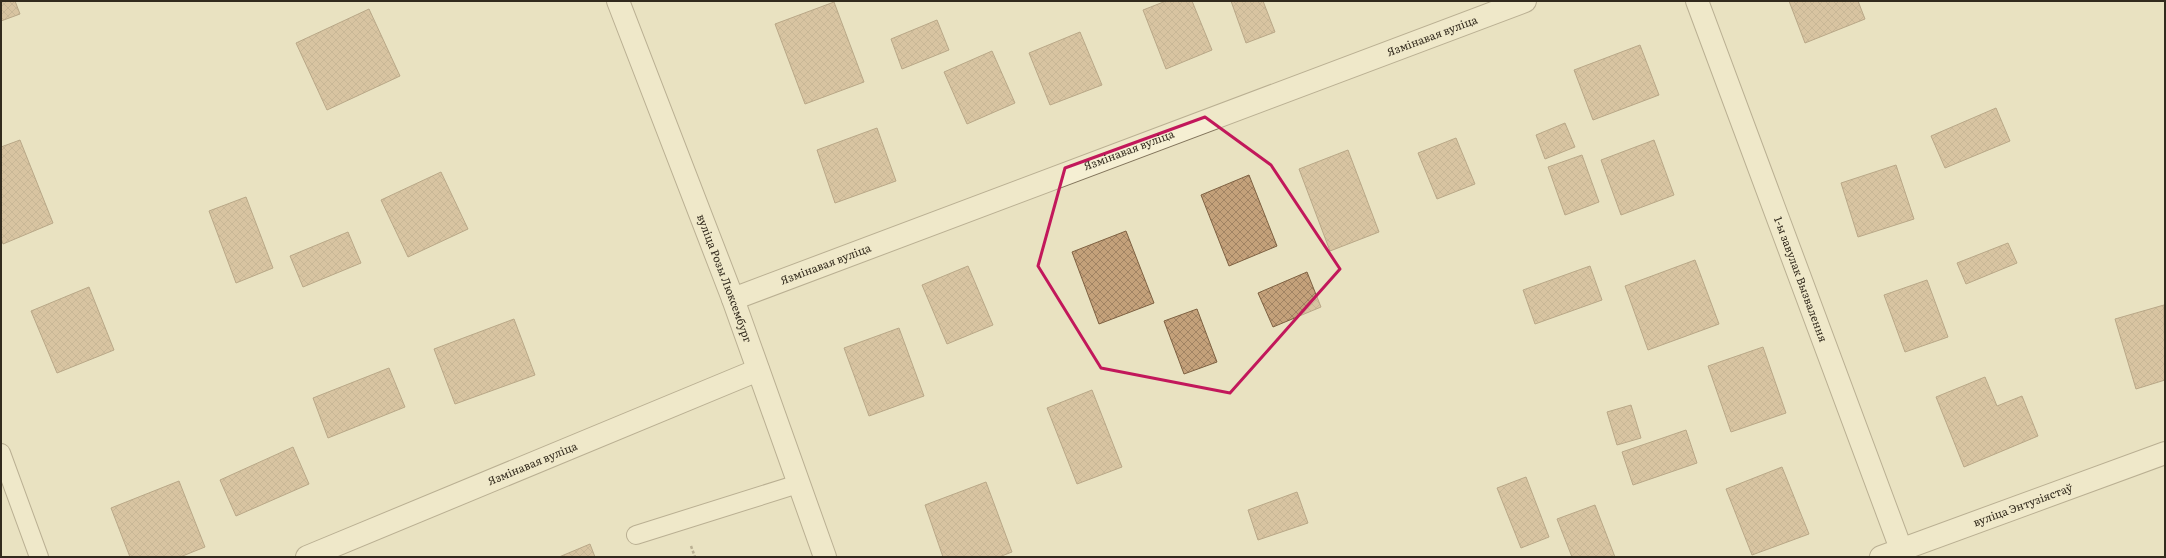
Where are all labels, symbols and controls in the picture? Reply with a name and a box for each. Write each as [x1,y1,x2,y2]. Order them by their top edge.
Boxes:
street label: Язмінавая вуліца [1384,11,1479,59]
street label: Язмінавая вуліца [1081,125,1176,173]
street label: вуліца Розы Люксембург [694,211,757,345]
street label: 1-ы завулак Вызвалення [1771,214,1832,344]
street label: Язмінавая вуліца [778,239,873,288]
street label: Язмінавая вуліца [485,437,579,488]
street label: вуліца Энтузіястаў [1970,478,2075,530]

